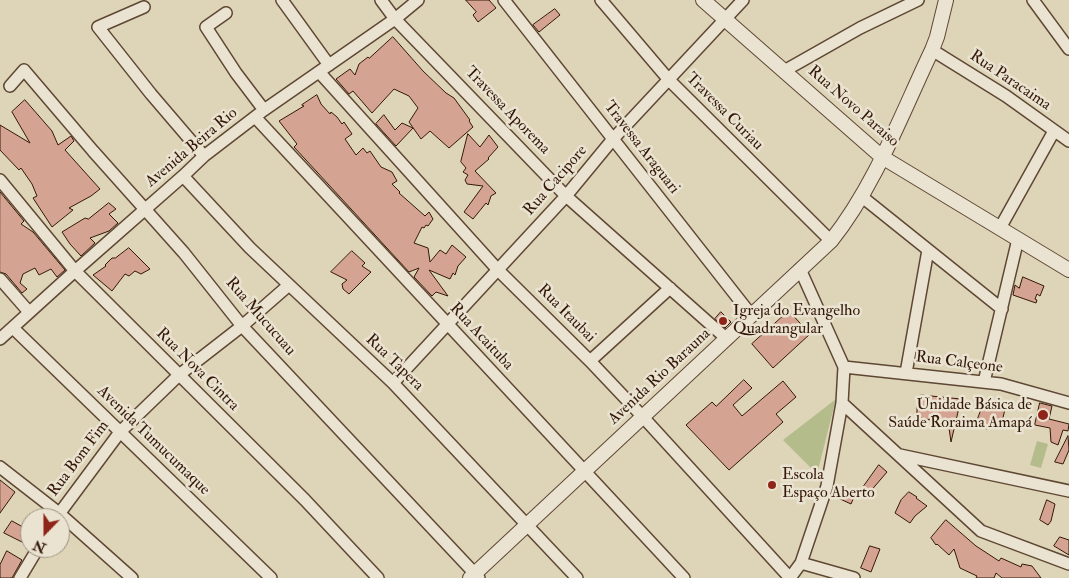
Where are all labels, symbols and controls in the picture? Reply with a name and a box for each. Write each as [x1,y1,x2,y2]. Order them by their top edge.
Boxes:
street label: Rua Paracaima [966,47,1054,115]
street label: Rua Novo Paraiso [804,62,902,152]
street label: Travessa Aporema [460,63,554,159]
street label: Travessa Curiau [681,69,767,155]
street label: Travessa Araguari [599,98,683,198]
street label: Avenida Beira Rio [142,104,242,192]
street label: Rua Cacipore [520,142,592,220]
street label: Rua Mucucuau [221,274,299,360]
street label: Rua Itaubai [533,281,599,347]
street label: Rua Acaituba [445,299,517,375]
place label: Igreja do Evangelho Quadrangular [733,302,860,340]
marker: Igreja do Evangelho Quadrangular [717,315,729,327]
street label: Rua Nova Cintra [151,324,243,416]
street label: Avenida Rio Barauna [605,325,715,429]
street label: Rua Tapera [361,331,427,395]
street label: Rua Calçeone [914,348,1004,378]
street label: Avenida Tumucumaque [93,382,213,500]
place label: Unidade Básica de Saúde Roraima Amapá [888,396,1032,434]
marker: Unidade Básica de Saúde Roraima Amapá [1036,408,1050,422]
street label: Rua Bom Fim [44,417,114,501]
place label: Escola Espaço Aberto [782,466,875,504]
marker: Escola Espaço Aberto [766,479,778,491]
north arrow [20,508,70,558]
text: N [31,536,49,557]

